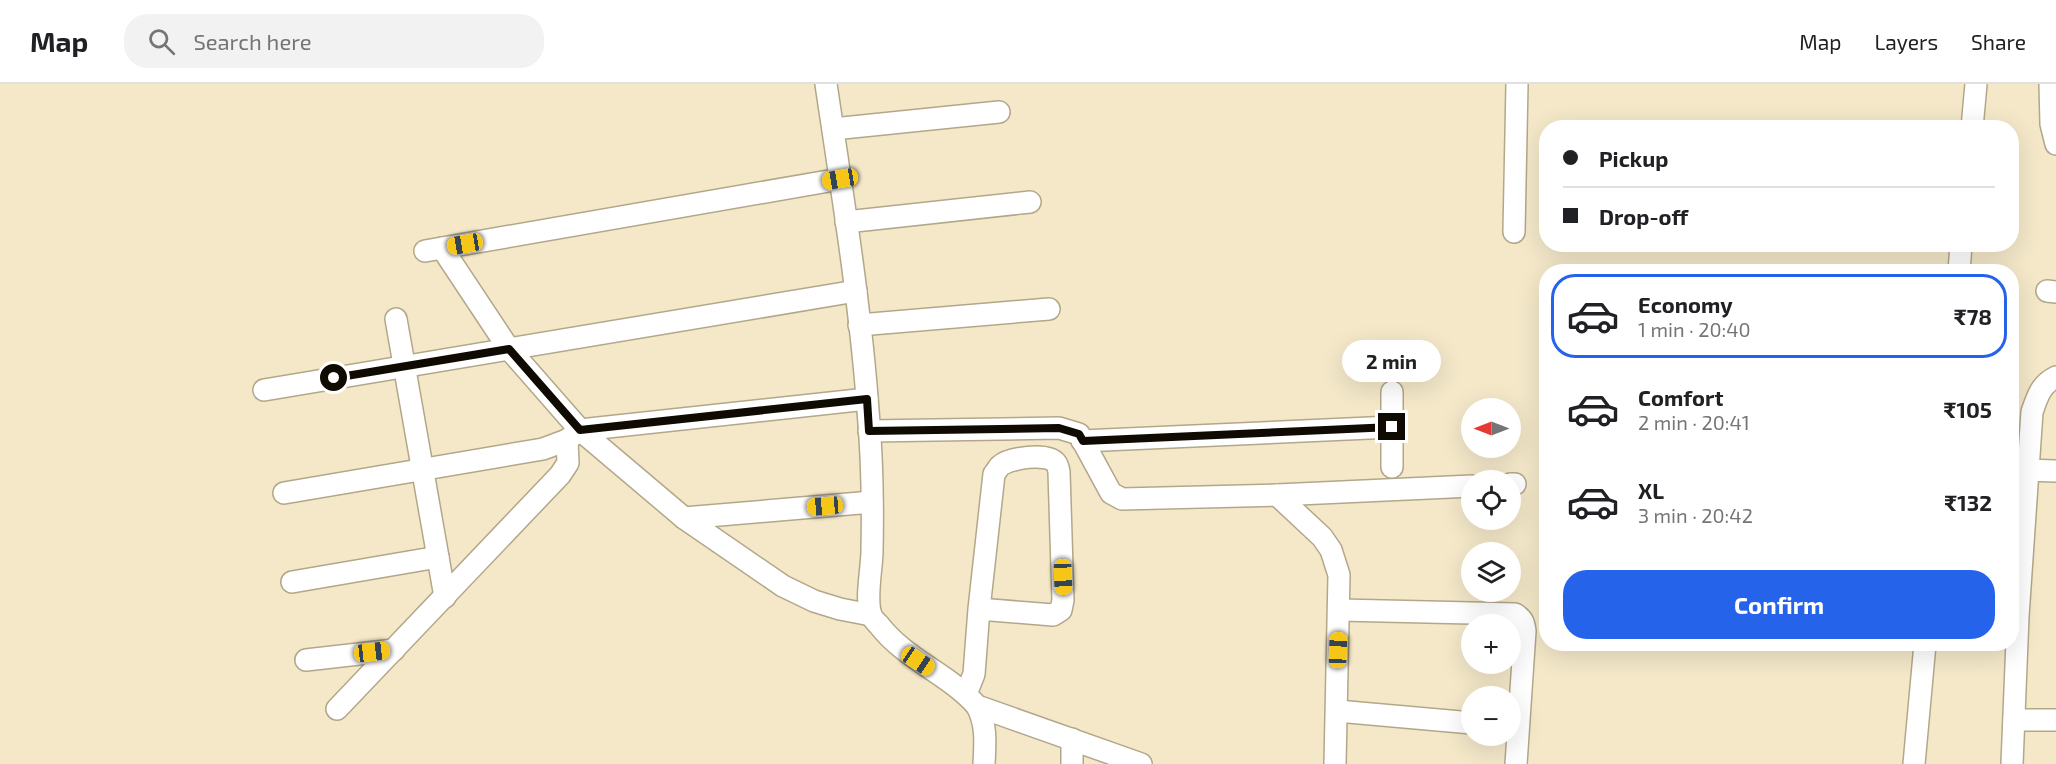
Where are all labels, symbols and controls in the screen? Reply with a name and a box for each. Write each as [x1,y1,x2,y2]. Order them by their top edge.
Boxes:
search box [124,14,544,68]
text: Map [30,24,88,58]
icon: search [145,25,178,58]
text: Search here [193,28,312,54]
text: Map [1799,29,1841,54]
text: Layers [1874,29,1938,54]
text: Share [1971,29,2026,54]
text: Pickup [1599,145,1668,171]
car [821,167,859,191]
text: Drop-off [1599,203,1688,229]
car [446,232,484,256]
icon: car [1566,289,1620,343]
text: Economy [1638,291,1733,317]
text: ₹78 [1954,303,1992,329]
text: 1 min · 20:40 [1638,317,1751,341]
callout: 2 min [1342,340,1442,382]
text: 2 min [1366,349,1417,373]
route start [320,364,347,391]
icon: car [1566,382,1620,436]
text: Comfort [1638,384,1723,410]
text: ₹105 [1943,396,1992,422]
north arrow [1461,398,1521,458]
map controls [1461,398,1521,746]
text: 2 min · 20:41 [1638,410,1750,434]
route end [1378,413,1405,440]
button: locate [1461,470,1521,530]
icon: car [1566,475,1620,529]
text: XL [1638,477,1664,503]
text: ₹132 [1944,489,1992,515]
car [806,495,844,517]
text: 3 min · 20:42 [1638,503,1753,527]
button: layers [1461,542,1521,602]
car [1053,559,1073,595]
button: Confirm [1563,570,1995,639]
button: + [1461,614,1521,674]
car [1328,632,1348,668]
car [353,641,391,663]
car [898,643,938,679]
button: − [1461,686,1521,746]

